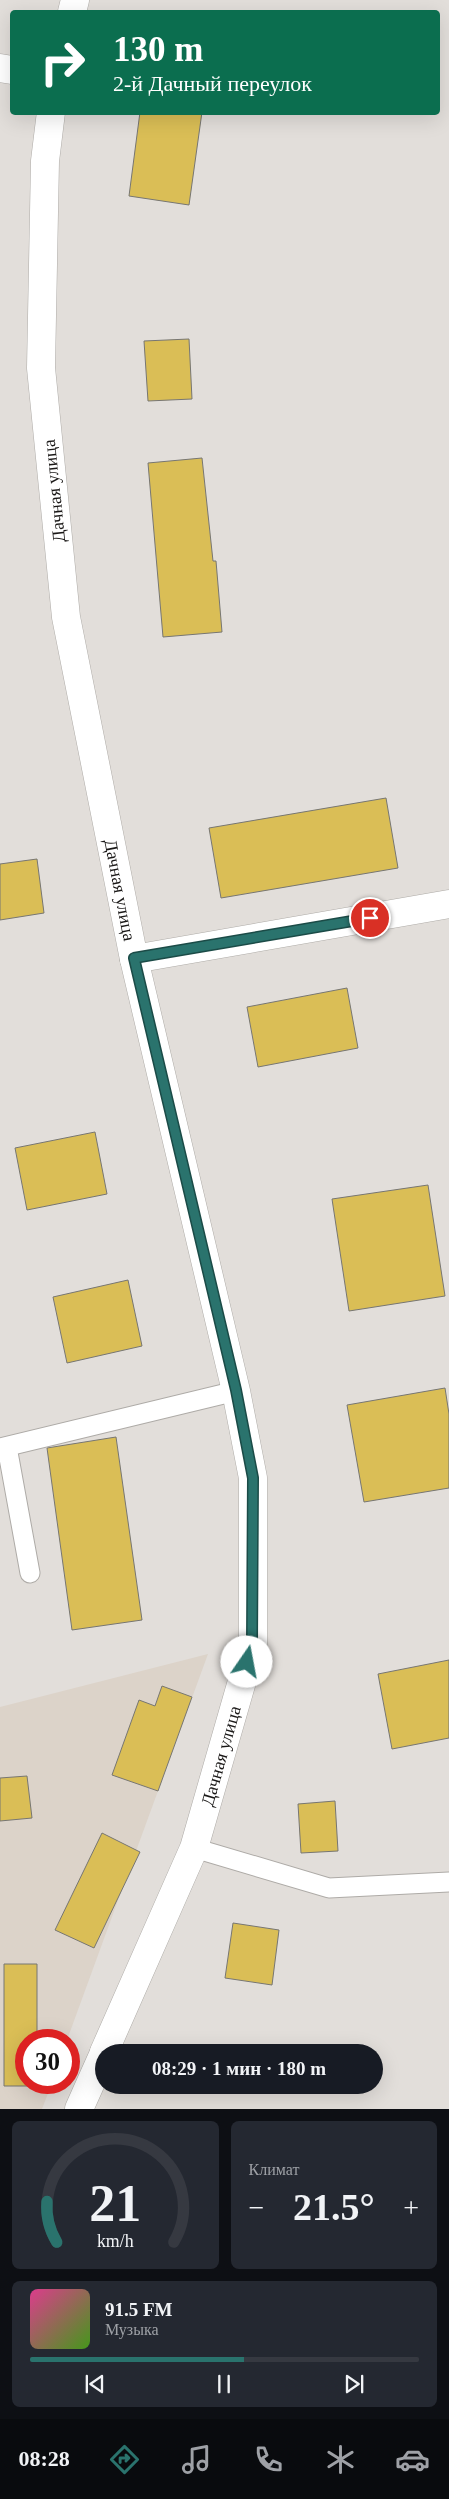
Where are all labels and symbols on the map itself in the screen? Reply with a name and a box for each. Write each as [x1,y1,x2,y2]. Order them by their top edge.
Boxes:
street label: Дачная улица [39,439,69,543]
street label: Дачная улица [100,837,140,943]
pin [349,897,391,939]
position arrow [220,1635,272,1687]
street label: Дачная улица [197,1704,245,1808]
speed limit sign: 30 [15,2029,80,2094]

